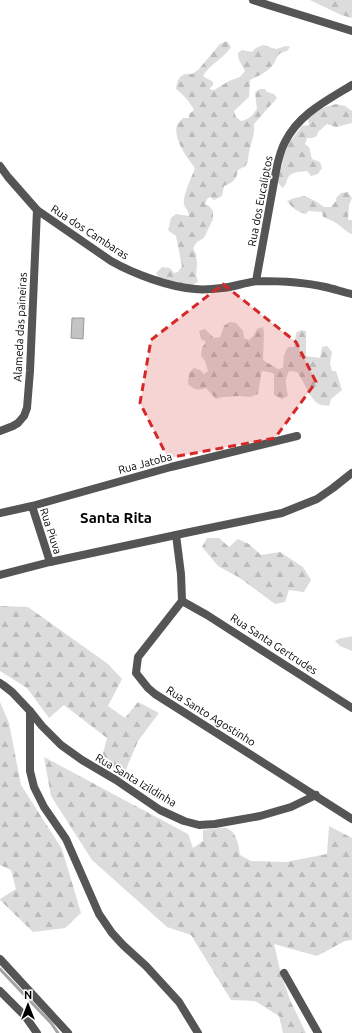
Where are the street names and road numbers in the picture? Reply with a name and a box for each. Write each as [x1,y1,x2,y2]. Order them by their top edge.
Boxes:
street label: Rua dos Eucaliptos [245,154,275,247]
street label: Rua dos Cambaras [49,202,131,262]
street label: Alameda das paineiras [11,272,29,382]
street label: Rua Jatoba [117,450,173,476]
street label: Rua Piuva [38,506,64,556]
street label: Rua Santa Gertrudes [228,611,320,677]
street label: Rua Santo Agostinho [164,684,258,748]
street label: Rua Santa Izildinha [93,751,179,809]

